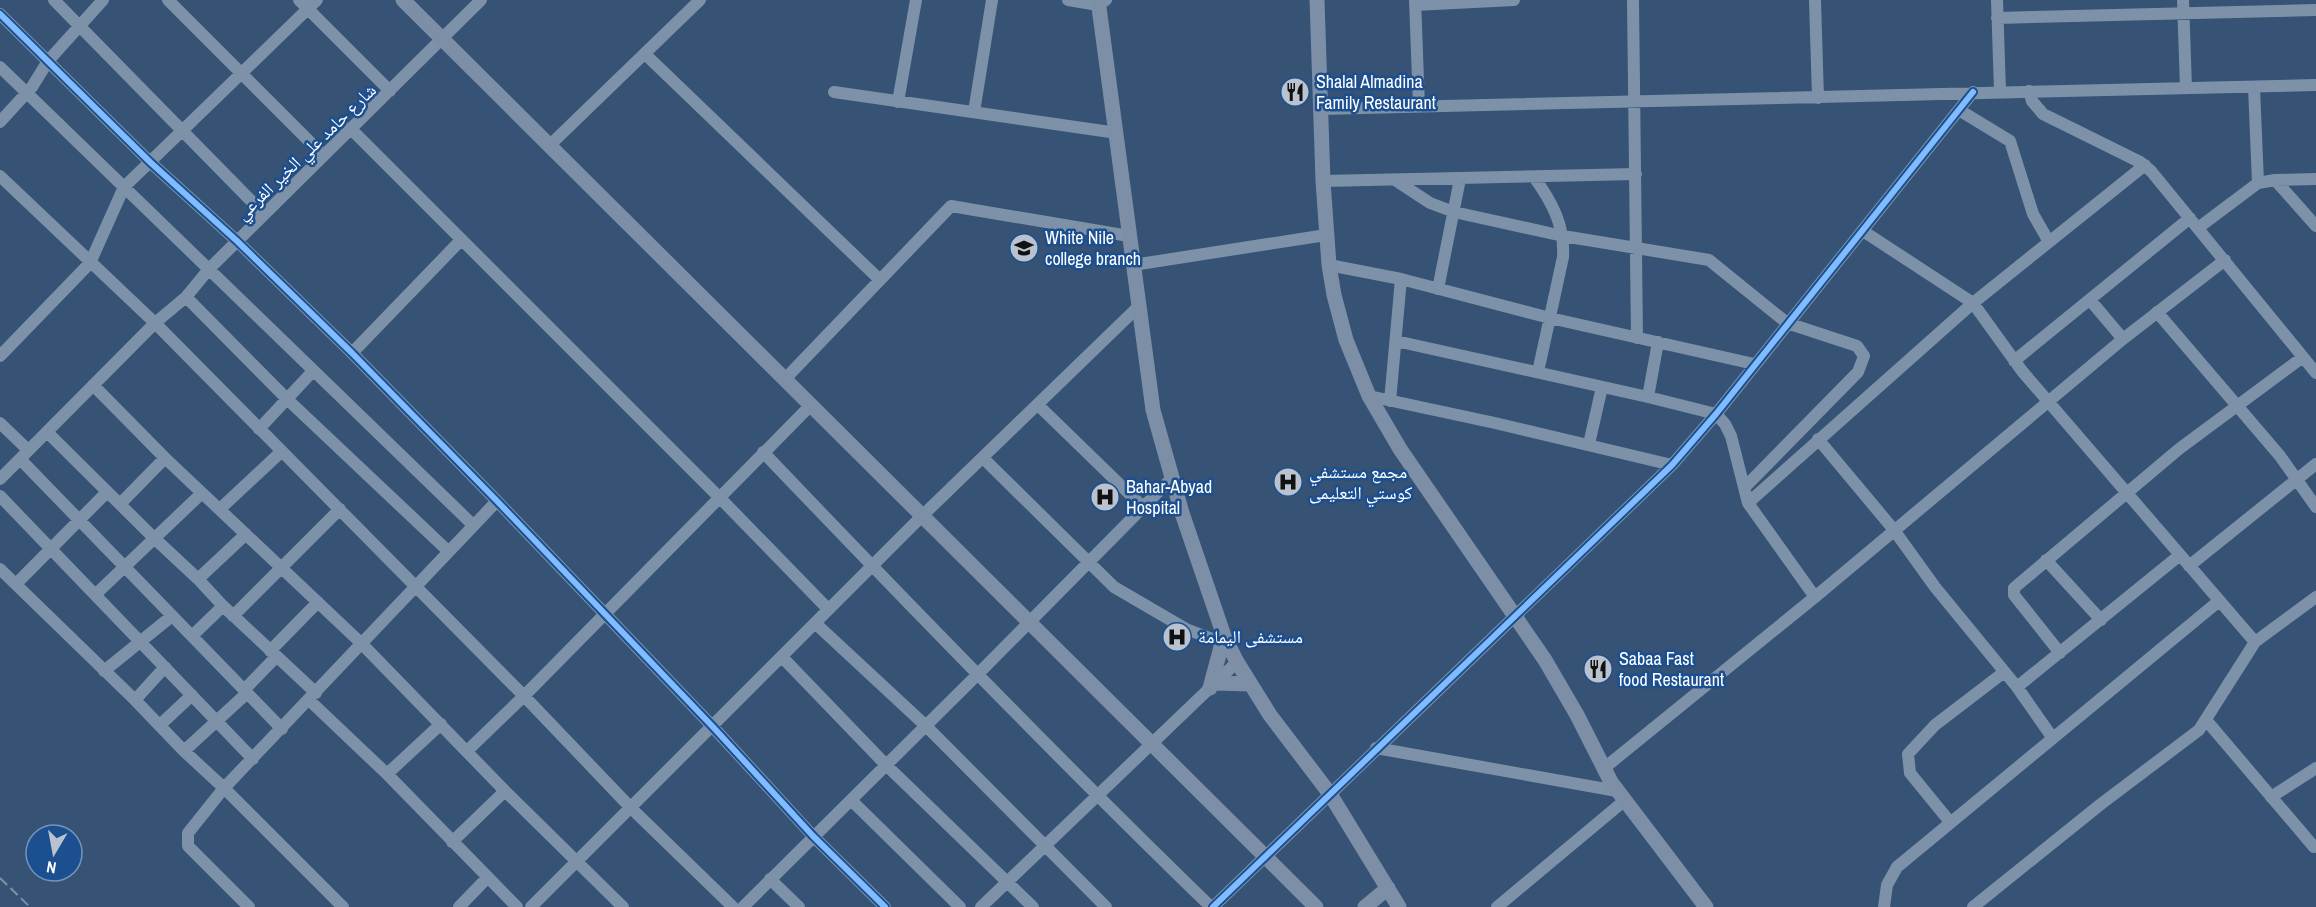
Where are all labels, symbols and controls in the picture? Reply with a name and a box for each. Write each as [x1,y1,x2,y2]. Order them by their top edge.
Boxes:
place label: Shalal Almadina Family Restaurant [1316,69,1436,115]
restaurant icon: Shalal Almadina Family Restaurant [1279,76,1311,108]
street label: شارع حامد علي الخير الفرعي [230,78,383,227]
place label: White Nile college branch [1045,225,1141,271]
school or university icon: White Nile college branch [1008,232,1040,264]
place label: مجمع مستشفي كوستي التعليمى [1309,459,1413,508]
hospital icon: مجمع مستشفي كوستي التعليمى [1272,466,1304,498]
place label: Bahar-Abyad Hospital [1126,474,1212,520]
hospital icon: Bahar-Abyad Hospital [1089,481,1121,513]
hospital icon: مستشفى اليمامة [1161,621,1193,653]
place label: مستشفى اليمامة [1198,624,1303,649]
place label: Sabaa Fast food Restaurant [1619,646,1724,692]
restaurant icon: Sabaa Fast food Restaurant [1582,653,1614,685]
north arrow [24,823,84,883]
text: N [45,856,58,879]

